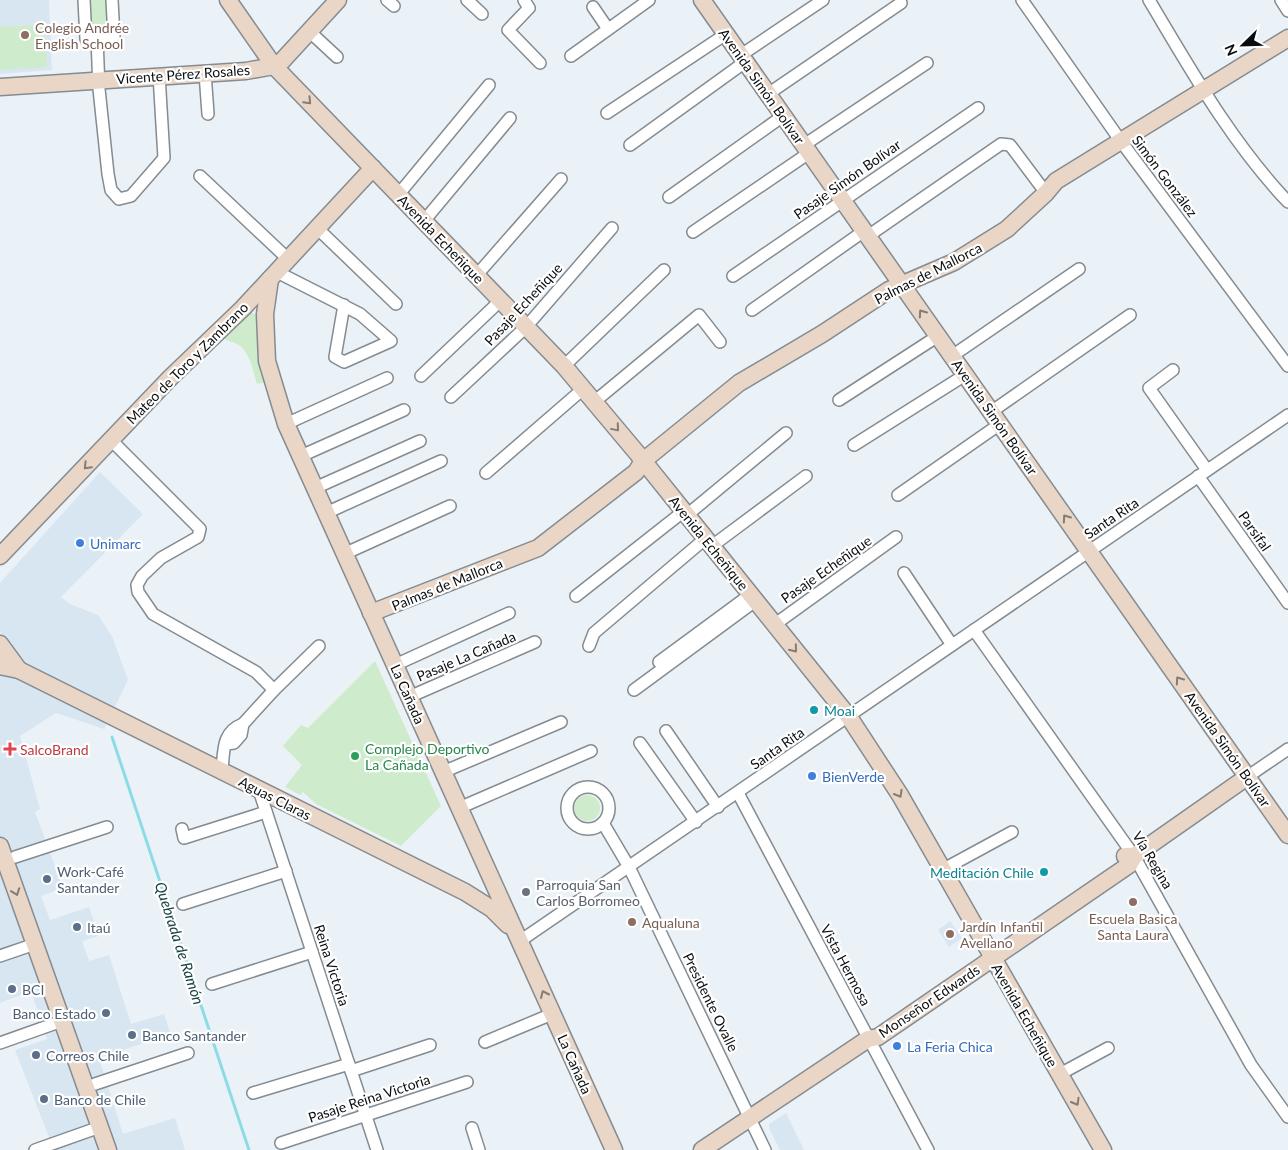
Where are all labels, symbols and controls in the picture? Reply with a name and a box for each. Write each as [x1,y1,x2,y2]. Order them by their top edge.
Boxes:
place label: Colegio Andrée English School [35,19,129,52]
north arrow [1218,20,1268,70]
street label: Avenida Simón Bolívar [716,25,808,147]
marker: Colegio Andrée English School [19,29,31,41]
text: N [1221,42,1241,59]
street label: Vicente Pérez Rosales [116,61,250,87]
one-way arrow [302,95,311,104]
street label: Simón González [1129,132,1201,220]
street label: Pasaje Simón Bolívar [790,136,904,222]
street label: Avenida Echeñique [394,191,488,287]
street label: Palmas de Mallorca [872,239,985,307]
street label: Pasaje Echeñique [481,259,565,349]
street label: Mateo de Toro y Zambrano [123,299,251,427]
one-way arrow [919,310,928,319]
street label: Avenida Simón Bolívar [949,356,1041,478]
one-way arrow [611,422,619,431]
one-way arrow [84,460,93,469]
street label: Avenida Echeñique [666,492,752,594]
street label: Santa Rita [1081,494,1141,542]
street label: Parsifal [1235,508,1275,554]
one-way arrow [1063,514,1072,524]
street label: Pasaje Echeñique [778,532,874,606]
place label: Unimarc [90,535,142,552]
marker: Unimarc [74,537,86,549]
street label: Palmas de Mallorca [389,554,505,614]
street label: Pasaje La Cañada [414,627,518,685]
one-way arrow [788,643,796,652]
street label: La Cañada [387,661,429,727]
one-way arrow [1176,676,1185,685]
street label: Avenida Simón Bolívar [1182,688,1274,810]
place label: Moai [824,702,855,719]
marker: Moai [808,704,820,716]
street label: Santa Rita [747,723,807,773]
place label: Complejo Deportivo La Cañada [365,740,490,773]
place label: SalcoBrand [20,741,89,758]
marker: SalcoBrand [4,743,16,755]
marker: Complejo Deportivo La Cañada [349,750,361,762]
place label: BienVerde [822,768,884,785]
marker: BienVerde [806,770,818,782]
street label: Aguas Claras [236,773,314,823]
one-way arrow [893,789,903,798]
street label: Vía Regina [1129,828,1177,892]
place label: Work-Café Santander [57,863,124,896]
place label: Meditación Chile [930,864,1034,881]
marker: Meditación Chile [1038,866,1050,878]
marker: Work-Café Santander [41,873,53,885]
place label: Parroquia San Carlos Borromeo [536,876,640,909]
water label: Quebrada de Ramón [152,879,208,1007]
marker: Parroquia San Carlos Borromeo [520,886,532,898]
one-way arrow [10,888,20,896]
marker: Escuela Basica Santa Laura [1127,896,1139,908]
place label: Escuela Basica Santa Laura [1089,910,1177,943]
place label: Aqualuna [642,914,700,931]
marker: Aqualuna [626,916,638,928]
place label: Jardín Infantil Avellano [960,918,1043,951]
place label: Itaú [87,919,111,936]
marker: Itaú [71,921,83,933]
street label: Vista Hermosa [817,921,875,1009]
street label: Reina Victoria [311,922,353,1008]
marker: Jardín Infantil Avellano [944,928,956,940]
street label: Presidente Ovalle [680,950,742,1054]
street label: Avenida Echeñique [988,960,1062,1070]
street label: Monseñor Edwards [875,961,983,1041]
place label: BCI [22,981,44,998]
marker: BCI [6,983,18,995]
one-way arrow [539,990,550,999]
place label: Banco Estado [12,1005,96,1022]
marker: Banco Estado [100,1007,112,1019]
place label: Banco Santander [142,1027,246,1044]
marker: Banco Santander [126,1029,138,1041]
street label: La Cañada [554,1031,596,1097]
place label: La Feria Chica [907,1038,993,1055]
marker: La Feria Chica [891,1040,903,1052]
place label: Correos Chile [46,1047,129,1064]
marker: Correos Chile [30,1049,42,1061]
street label: Pasaje Reina Victoria [306,1070,432,1126]
place label: Banco de Chile [54,1091,146,1108]
marker: Banco de Chile [38,1093,50,1105]
one-way arrow [1070,1097,1080,1106]

